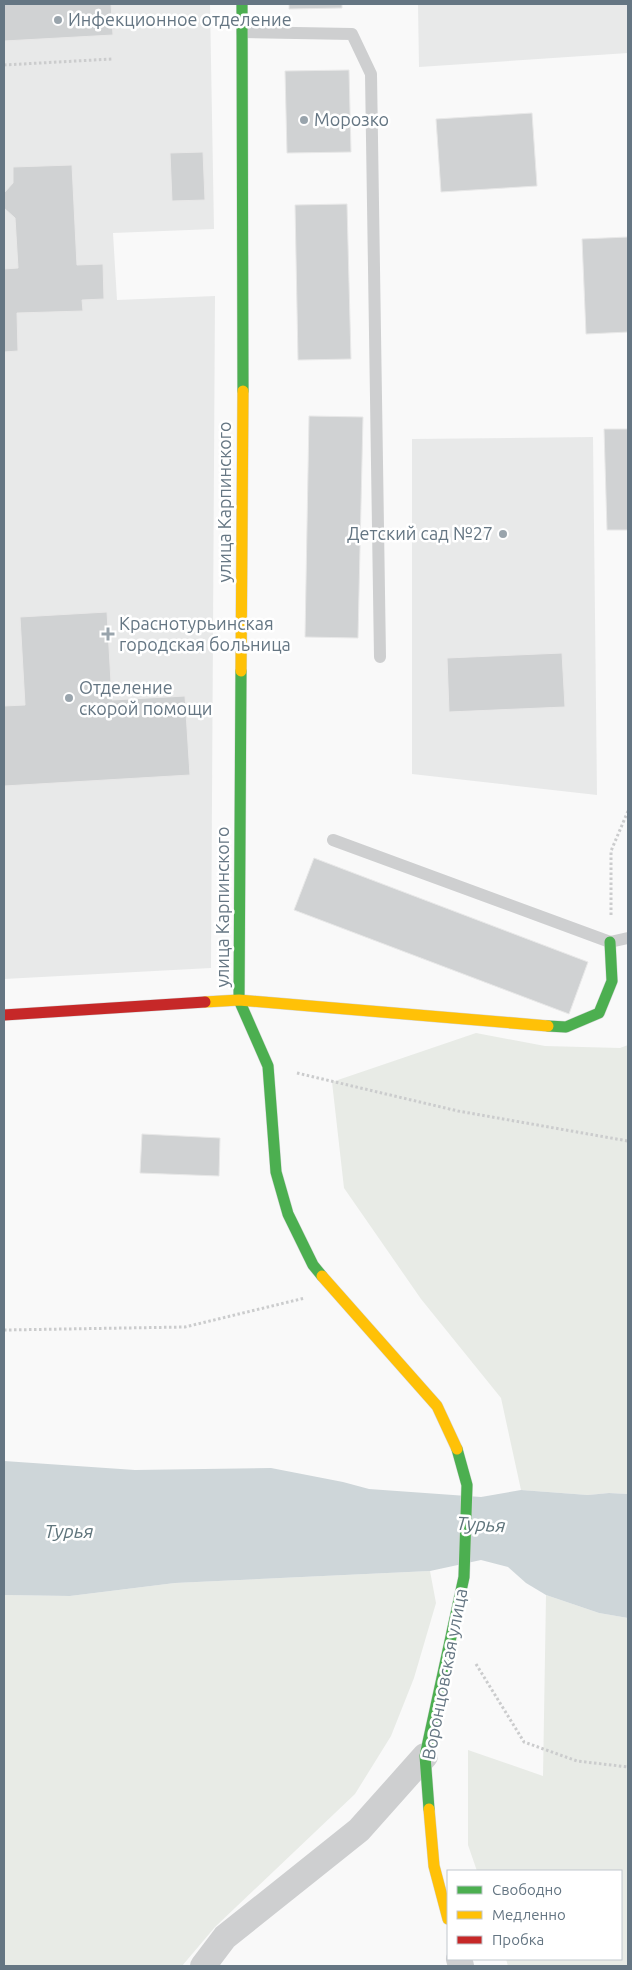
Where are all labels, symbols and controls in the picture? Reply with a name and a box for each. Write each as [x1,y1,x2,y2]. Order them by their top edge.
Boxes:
place label: Инфекционное отделение [68,9,292,29]
marker: Инфекционное отделение [52,14,64,26]
place label: Морозко [314,109,389,129]
marker: Морозко [298,114,310,126]
street label: улица Карпинского [214,421,234,583]
place label: Детский сад №27 [347,523,493,543]
marker: Детский сад №27 [497,528,509,540]
place label: Краснотурьинская городская больница [119,613,291,654]
marker: Краснотурьинская городская больница [101,627,115,641]
place label: Отделение скорой помощи [79,677,213,718]
marker: Отделение скорой помощи [63,692,75,704]
street label: улица Карпинского [212,826,232,988]
water label: Турья [456,1512,506,1536]
water label: Турья [45,1520,94,1542]
street label: Воронцовская улица [418,1586,470,1761]
legend [447,1870,622,1960]
text: Свободно [492,1881,562,1898]
text: Медленно [492,1906,566,1923]
text: Пробка [492,1931,544,1948]

